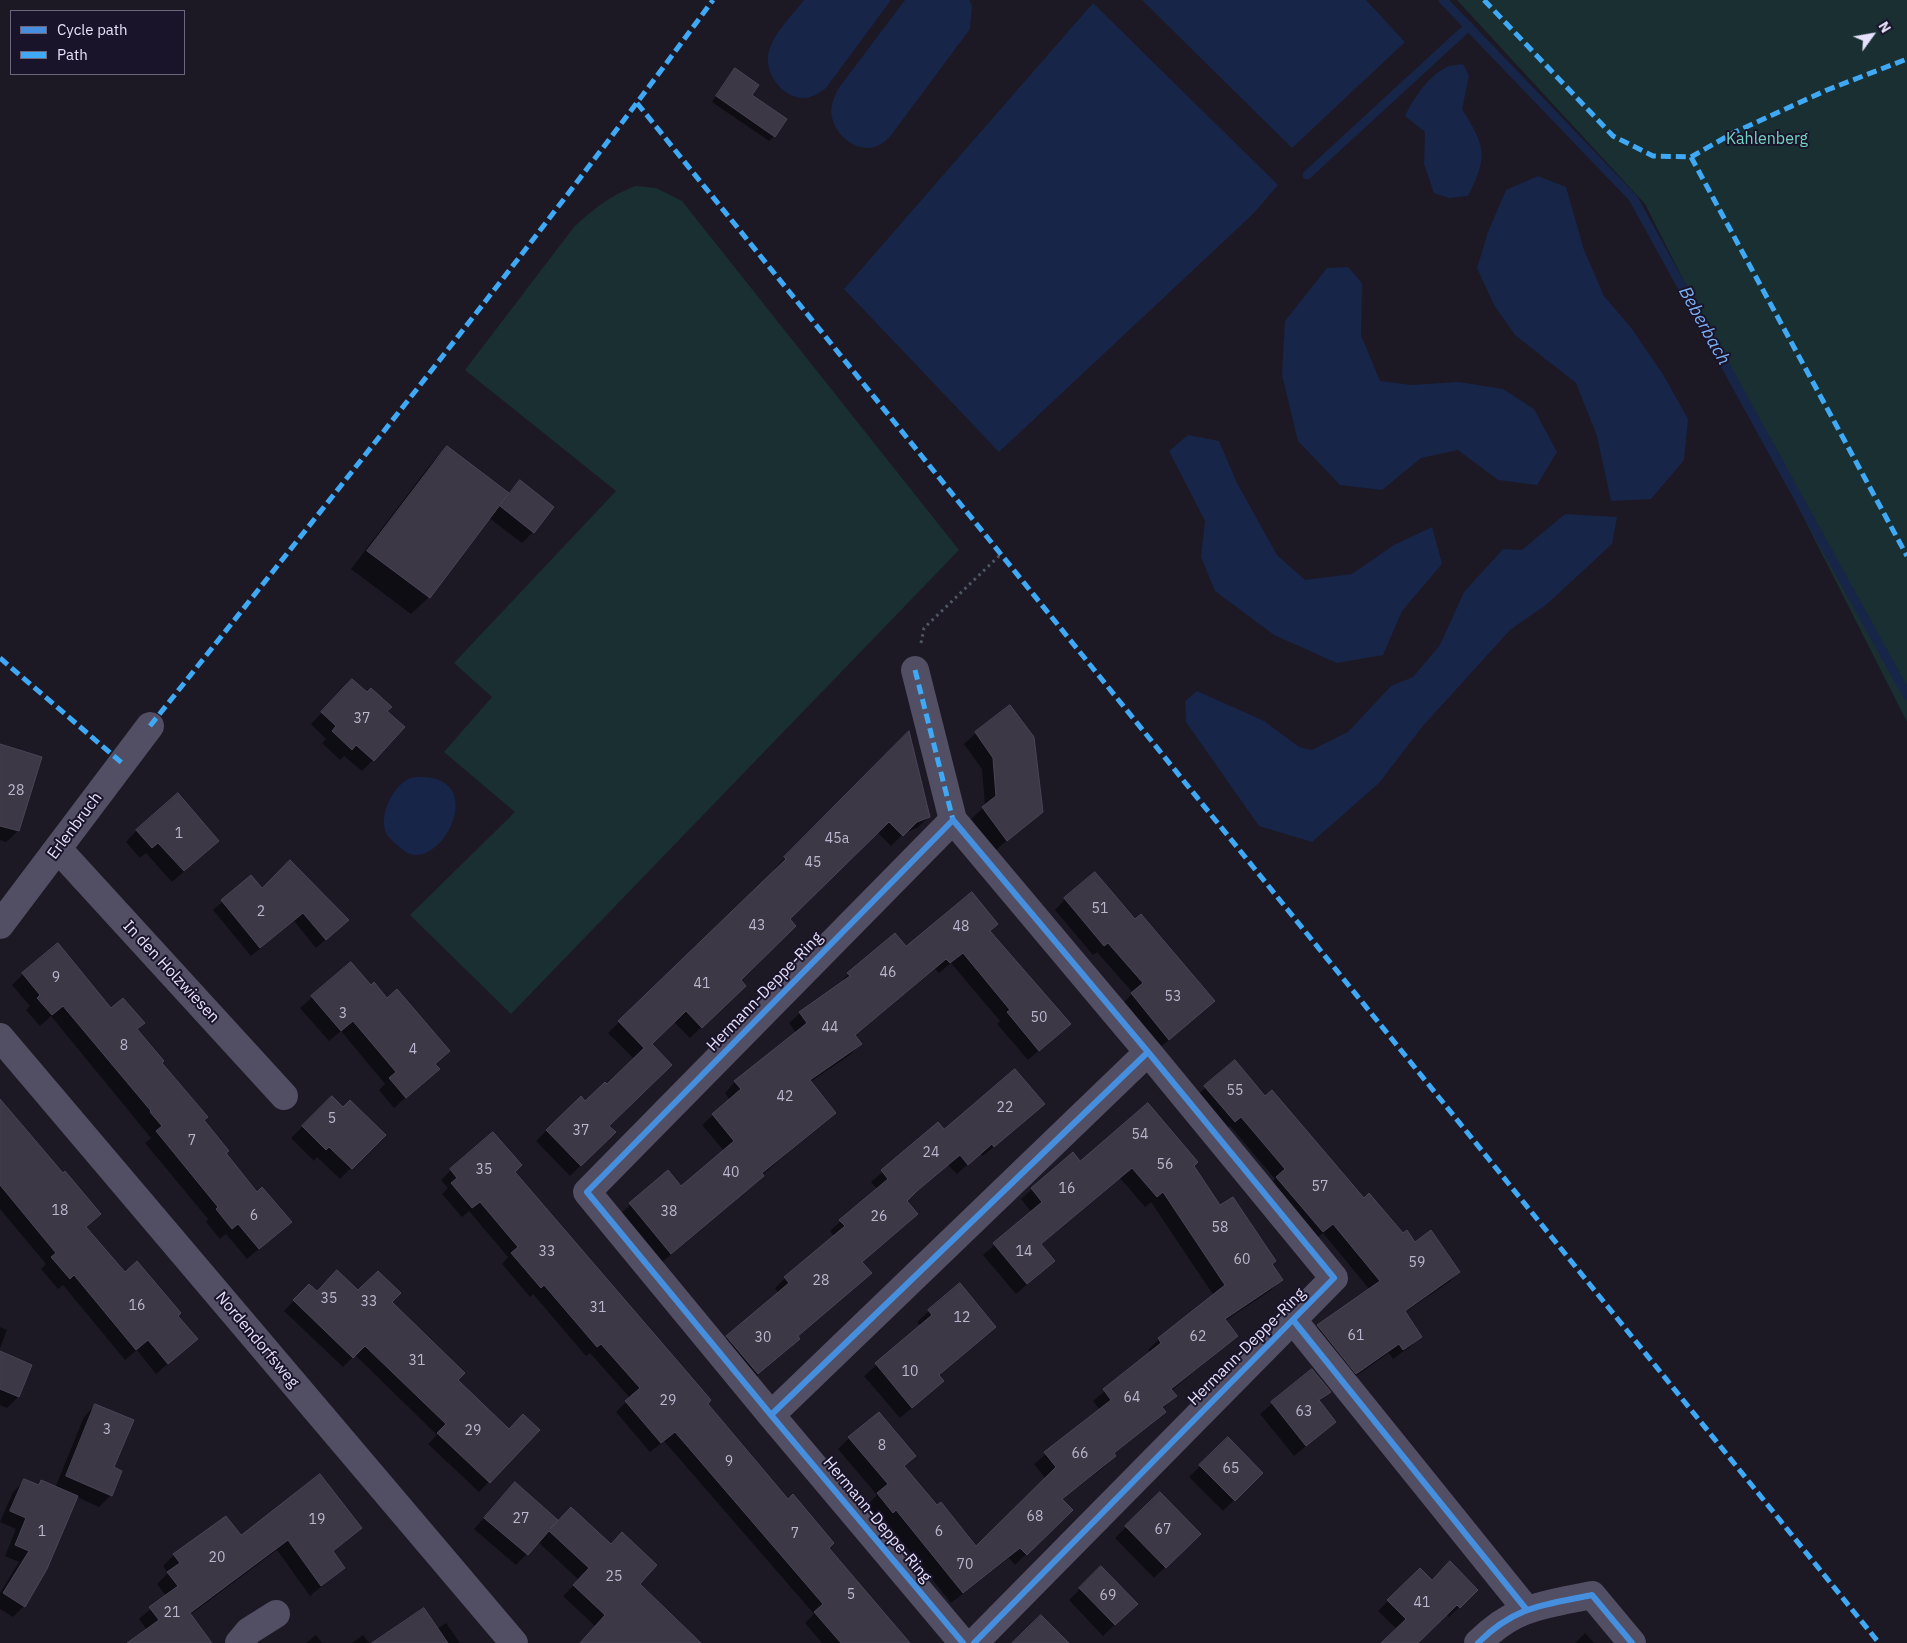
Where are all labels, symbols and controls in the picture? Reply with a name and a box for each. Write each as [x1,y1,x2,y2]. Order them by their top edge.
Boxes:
legend [10,10,185,75]
north arrow [1847,10,1897,60]
text: N [1874,18,1895,36]
text: Cycle path [57,20,128,39]
text: Path [57,45,88,64]
park label: Kahlenberg [1726,129,1808,149]
water label: Beberbach [1674,283,1734,369]
house number: 37 [354,711,370,727]
house number: 28 [8,783,24,799]
street label: Erlenbruch [44,789,106,863]
house number: 1 [175,826,183,842]
house number: 45a [825,831,849,847]
house number: 45 [805,855,821,871]
house number: 51 [1092,901,1108,917]
house number: 2 [257,904,265,920]
street label: In den Holzwiesen [119,917,223,1027]
house number: 43 [749,918,765,934]
house number: 48 [953,919,969,935]
street label: Hermann-Deppe-Ring [703,928,827,1056]
house number: 46 [880,965,896,981]
house number: 9 [52,970,60,986]
house number: 41 [694,976,710,992]
house number: 53 [1165,989,1181,1005]
house number: 3 [339,1006,347,1022]
house number: 50 [1031,1010,1047,1026]
house number: 44 [822,1020,838,1036]
house number: 8 [120,1038,128,1054]
house number: 4 [409,1042,417,1058]
house number: 55 [1227,1083,1243,1099]
house number: 42 [777,1089,793,1105]
house number: 22 [997,1100,1013,1116]
house number: 5 [328,1111,336,1127]
house number: 37 [573,1123,589,1139]
house number: 54 [1132,1127,1148,1143]
house number: 7 [188,1133,196,1149]
house number: 24 [923,1145,939,1161]
house number: 56 [1157,1157,1173,1173]
house number: 35 [476,1162,492,1178]
house number: 40 [723,1165,739,1181]
house number: 57 [1312,1179,1328,1195]
house number: 16 [1059,1181,1075,1197]
house number: 18 [52,1203,68,1219]
house number: 38 [661,1204,677,1220]
house number: 6 [250,1208,258,1224]
house number: 26 [871,1209,887,1225]
house number: 58 [1212,1220,1228,1236]
house number: 33 [539,1244,555,1260]
house number: 14 [1016,1244,1032,1260]
house number: 60 [1234,1252,1250,1268]
house number: 59 [1409,1255,1425,1271]
house number: 28 [813,1273,829,1289]
street label: Hermann-Deppe-Ring [1184,1284,1310,1410]
street label: Nordendorfsweg [211,1288,303,1392]
house number: 35 [321,1291,337,1307]
house number: 33 [361,1294,377,1310]
house number: 16 [129,1298,145,1314]
house number: 31 [590,1300,606,1316]
house number: 12 [954,1310,970,1326]
house number: 61 [1348,1328,1364,1344]
house number: 62 [1190,1329,1206,1345]
house number: 30 [755,1330,771,1346]
house number: 31 [409,1353,425,1369]
house number: 10 [902,1364,918,1380]
house number: 64 [1124,1390,1140,1406]
house number: 29 [660,1393,676,1409]
house number: 63 [1296,1404,1312,1420]
house number: 3 [103,1422,111,1438]
house number: 29 [465,1423,481,1439]
house number: 8 [878,1438,886,1454]
house number: 66 [1072,1446,1088,1462]
street label: Hermann-Deppe-Ring [819,1453,935,1587]
house number: 9 [725,1454,733,1470]
house number: 65 [1223,1461,1239,1477]
house number: 68 [1027,1509,1043,1525]
house number: 27 [513,1511,529,1527]
house number: 19 [309,1512,325,1528]
house number: 67 [1155,1522,1171,1538]
house number: 1 [38,1524,46,1540]
house number: 6 [935,1524,943,1540]
house number: 7 [791,1526,799,1542]
house number: 20 [209,1550,225,1566]
house number: 70 [957,1557,973,1573]
house number: 25 [606,1569,622,1585]
house number: 5 [847,1587,855,1603]
house number: 69 [1100,1588,1116,1604]
house number: 41 [1414,1595,1430,1611]
house number: 21 [164,1605,180,1621]

